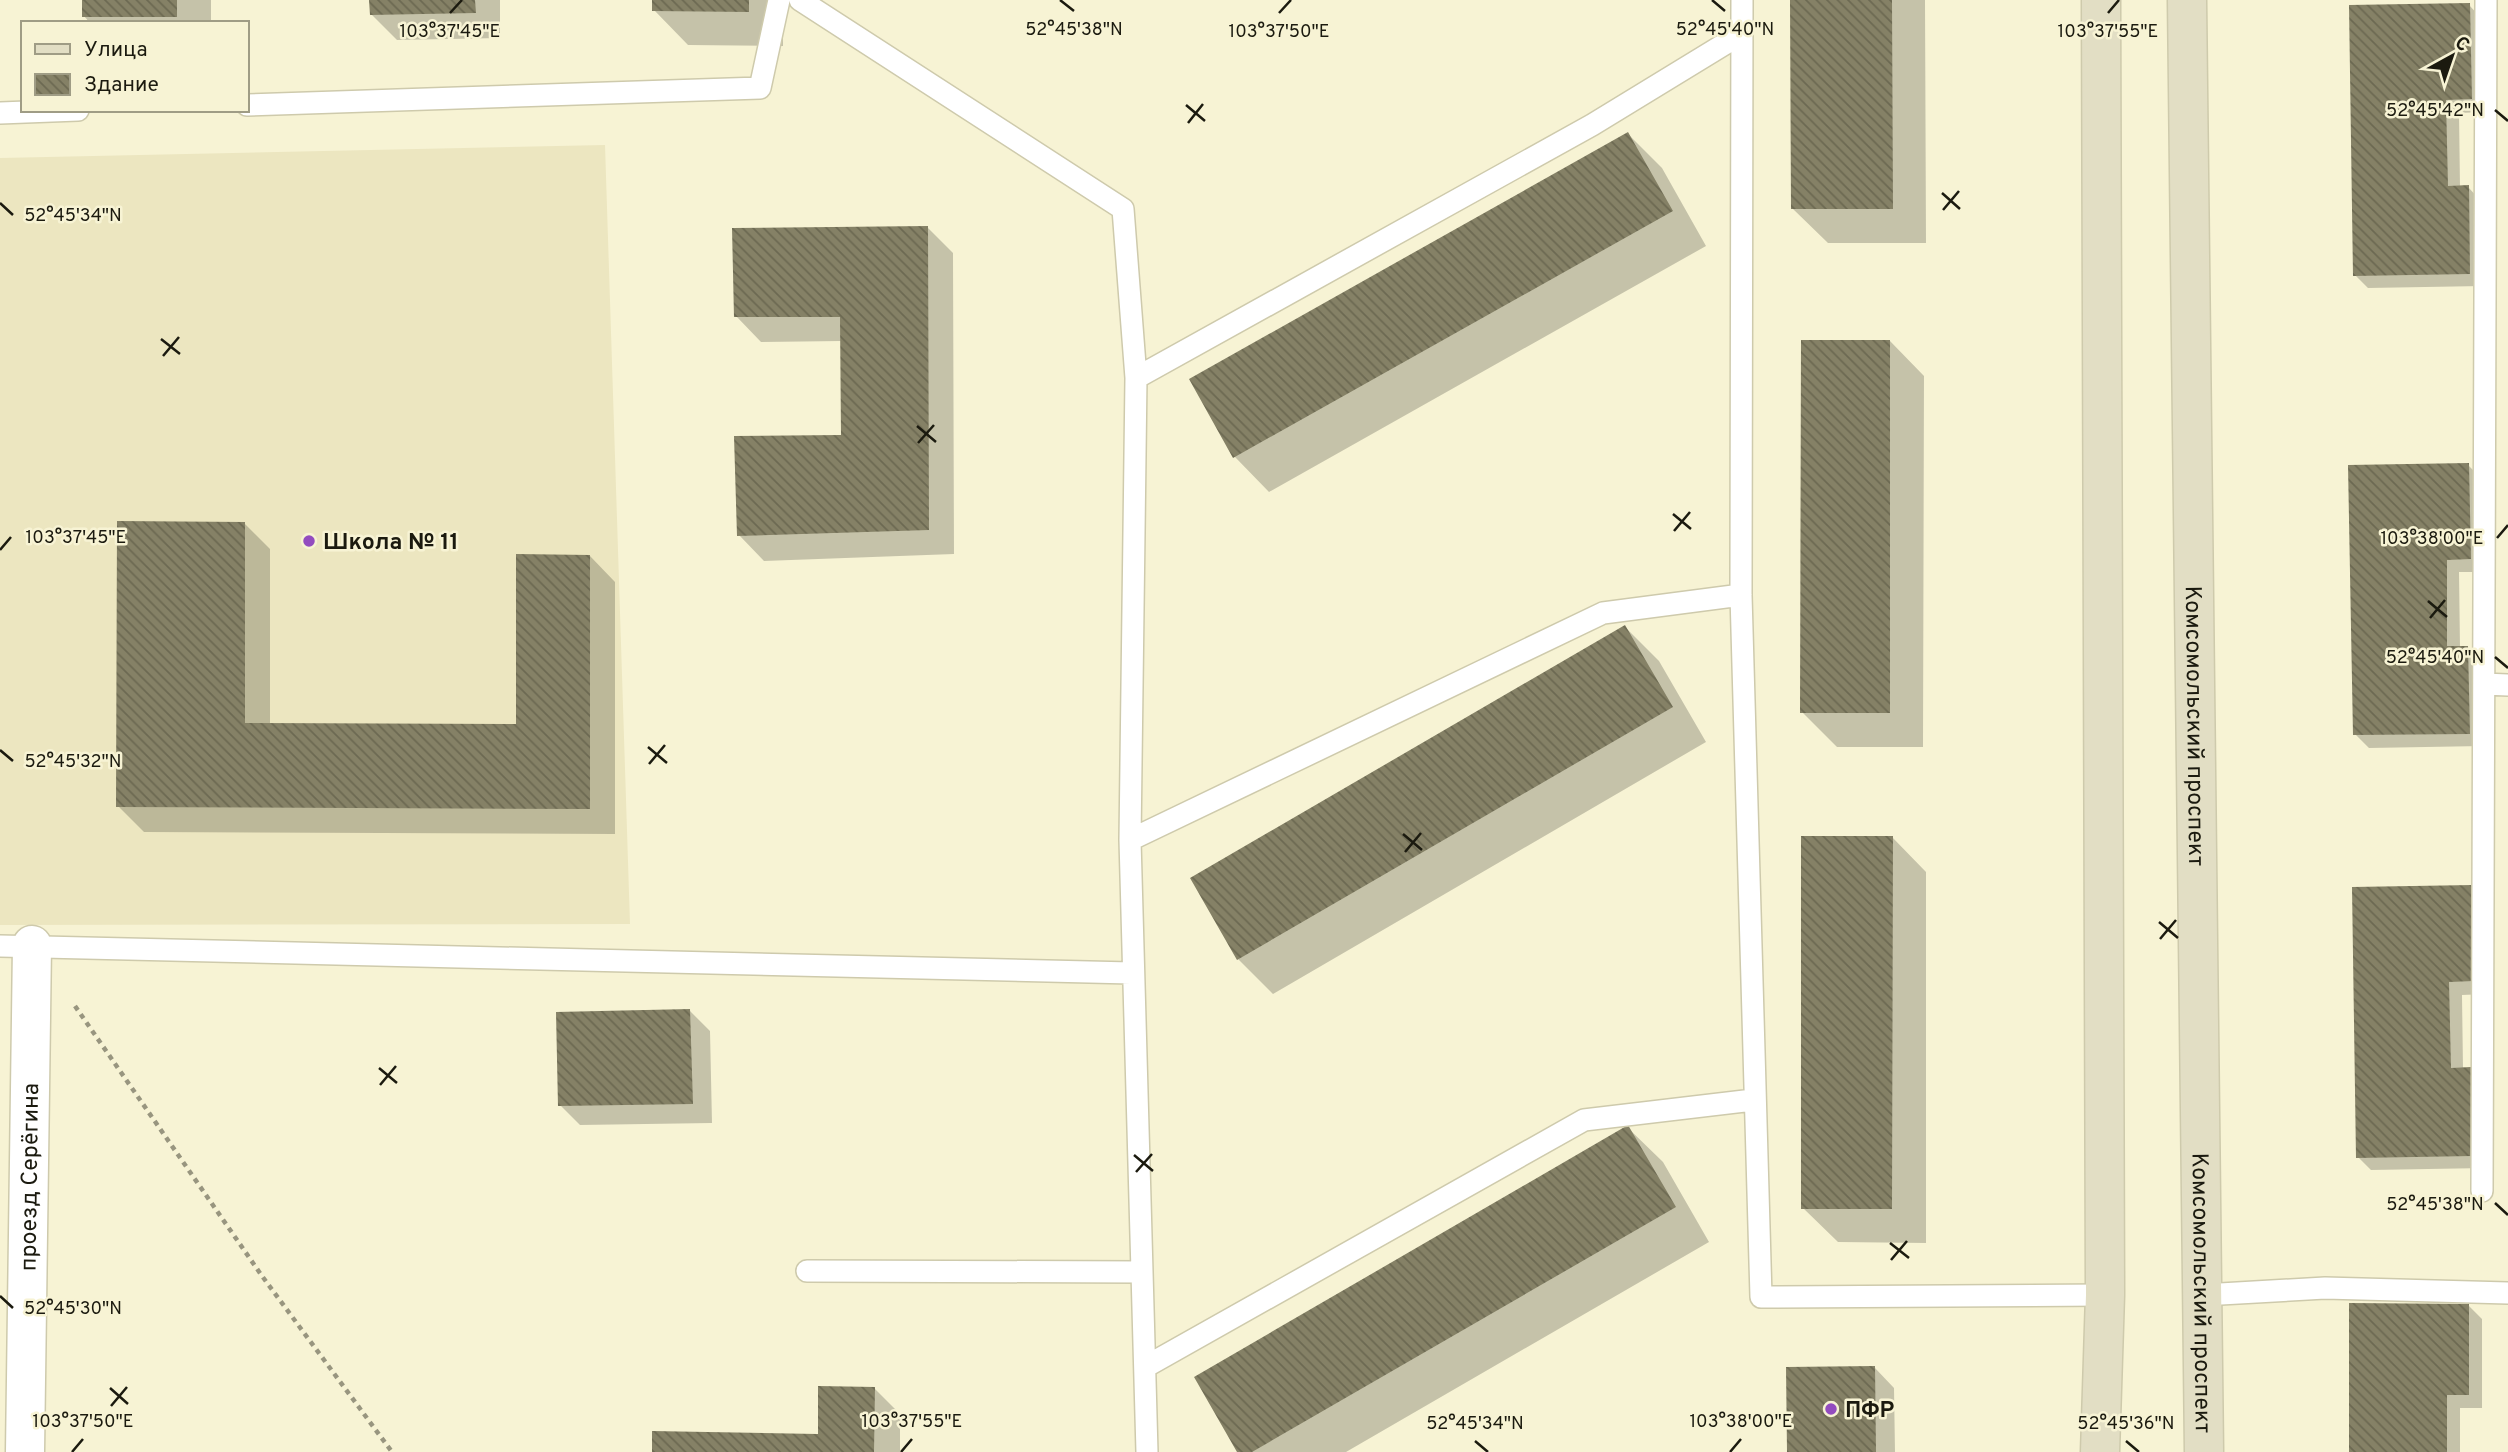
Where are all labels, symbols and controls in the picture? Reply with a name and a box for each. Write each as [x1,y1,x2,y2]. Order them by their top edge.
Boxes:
text: 52°45'38"N [1025,19,1123,42]
text: 52°45'40"N [1676,19,1774,42]
legend [21,21,248,112]
text: 103°37'45"E [400,21,500,44]
text: 103°37'50"E [1228,21,1330,44]
text: 103°37'55"E [2058,21,2158,44]
north arrow [2417,21,2487,91]
text: С [2449,31,2474,58]
text: Улица [84,37,148,64]
text: Здание [84,72,159,99]
text: 52°45'42"N [2386,100,2484,123]
text: 52°45'34"N [24,205,122,228]
text: 103°37'45"E [26,527,126,550]
text: 103°38'00"E [2380,528,2484,551]
place label: Школа № 11 [323,529,459,558]
marker: Школа № 11 [301,533,317,549]
street label: Комсомольский проспект [2177,585,2209,867]
text: 52°45'40"N [2386,647,2484,670]
text: 52°45'32"N [24,751,122,774]
street label: проезд Серёгина [16,1083,47,1271]
street label: Комсомольский проспект [2183,1152,2216,1433]
text: 52°45'38"N [2386,1194,2484,1217]
text: 52°45'30"N [24,1298,122,1321]
place label: ПФР [1845,1397,1895,1426]
marker: ПФР [1823,1401,1839,1417]
text: 103°37'50"E [32,1411,134,1434]
text: 103°37'55"E [862,1411,962,1434]
text: 103°38'00"E [1689,1411,1793,1434]
text: 52°45'34"N [1426,1413,1524,1436]
text: 52°45'36"N [2077,1413,2175,1436]

